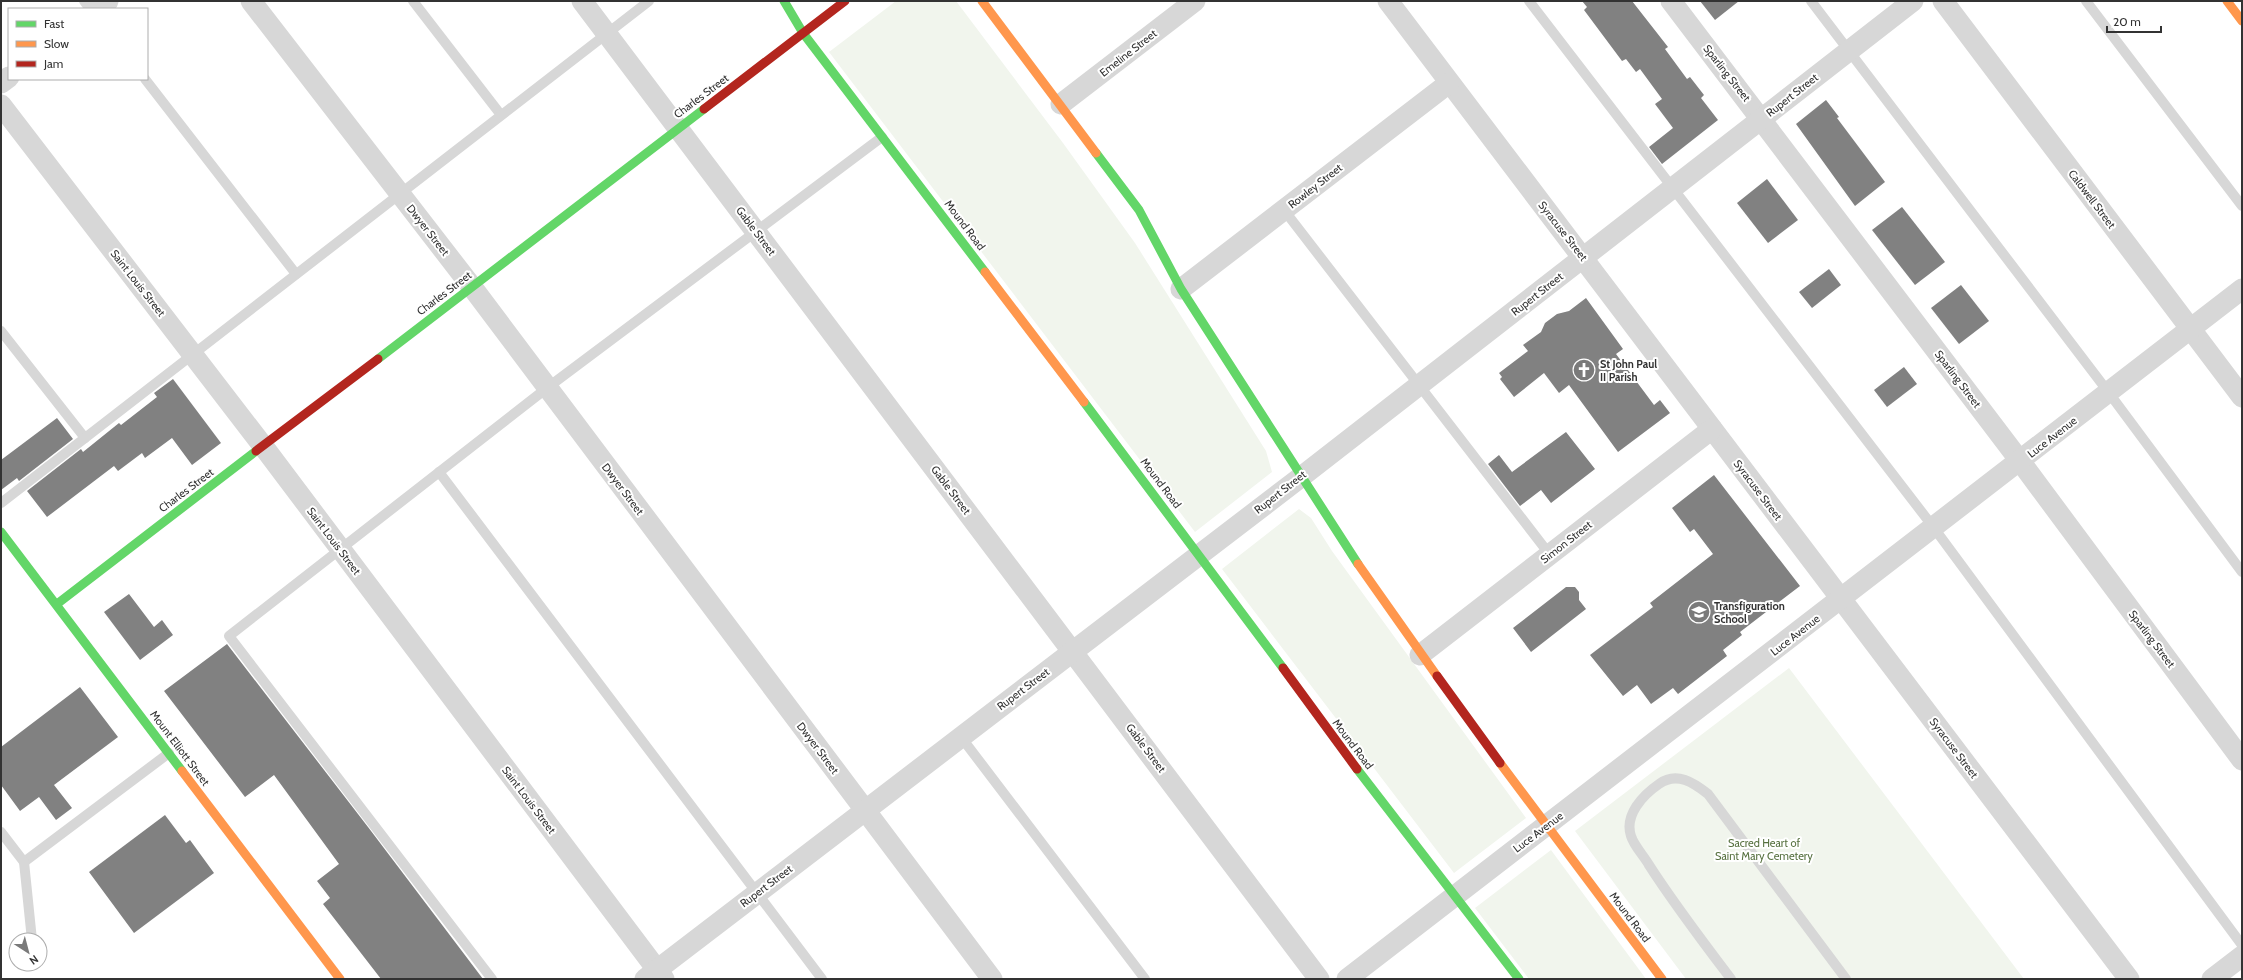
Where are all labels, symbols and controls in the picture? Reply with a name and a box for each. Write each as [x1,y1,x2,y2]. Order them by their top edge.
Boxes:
legend [8,8,148,80]
scale bar [2107,8,2161,34]
text: 20 m [2113,14,2141,29]
text: Fast [44,16,64,31]
street label: Emeline Street [1097,26,1160,80]
text: Slow [44,36,69,51]
street label: Sparling Street [1700,42,1754,105]
text: Jam [43,56,63,71]
street label: Rupert Street [1763,70,1821,120]
street label: Charles Street [671,71,731,121]
street label: Rowley Street [1285,160,1345,211]
street label: Caldwell Street [2065,167,2119,231]
street label: Mound Road [942,197,988,253]
street label: Syracuse Street [1535,198,1591,264]
street label: Dwyer Street [404,202,453,259]
street label: Gable Street [733,204,779,258]
street label: Saint Louis Street [108,247,169,319]
street label: Charles Street [414,268,474,318]
street label: Rupert Street [1508,269,1566,319]
street label: Sparling Street [1932,347,1984,411]
church icon: St John Paul II Parish [1571,357,1597,383]
place label: St John Paul II Parish [1600,357,1657,384]
street label: Luce Avenue [2024,413,2080,461]
street label: Mound Road [1138,455,1184,511]
street label: Syracuse Street [1731,457,1785,523]
street label: Dwyer Street [599,460,647,518]
street label: Gable Street [928,463,974,517]
street label: Charles Street [156,465,216,515]
street label: Rupert Street [1251,467,1309,517]
street label: Saint Louis Street [304,504,364,578]
street label: Simon Street [1538,517,1595,566]
school or university icon: Transfiguration School [1686,599,1712,625]
place label: Transfiguration School [1714,599,1785,626]
street label: Sparling Street [2126,607,2178,671]
street label: Luce Avenue [1767,611,1823,659]
street label: Rupert Street [994,665,1052,713]
street label: Mount Elliott Street [147,708,213,789]
street label: Syracuse Street [1927,715,1981,781]
street label: Mound Road [1330,716,1376,772]
street label: Dwyer Street [794,719,842,777]
street label: Gable Street [1123,721,1169,775]
street label: Saint Louis Street [499,763,559,837]
street label: Luce Avenue [1510,808,1566,855]
park label: Sacred Heart of Saint Mary Cemetery [1715,836,1813,863]
street label: Rupert Street [737,862,795,910]
street label: Mound Road [1607,889,1653,945]
north arrow [8,932,48,972]
text: N [27,952,41,968]

